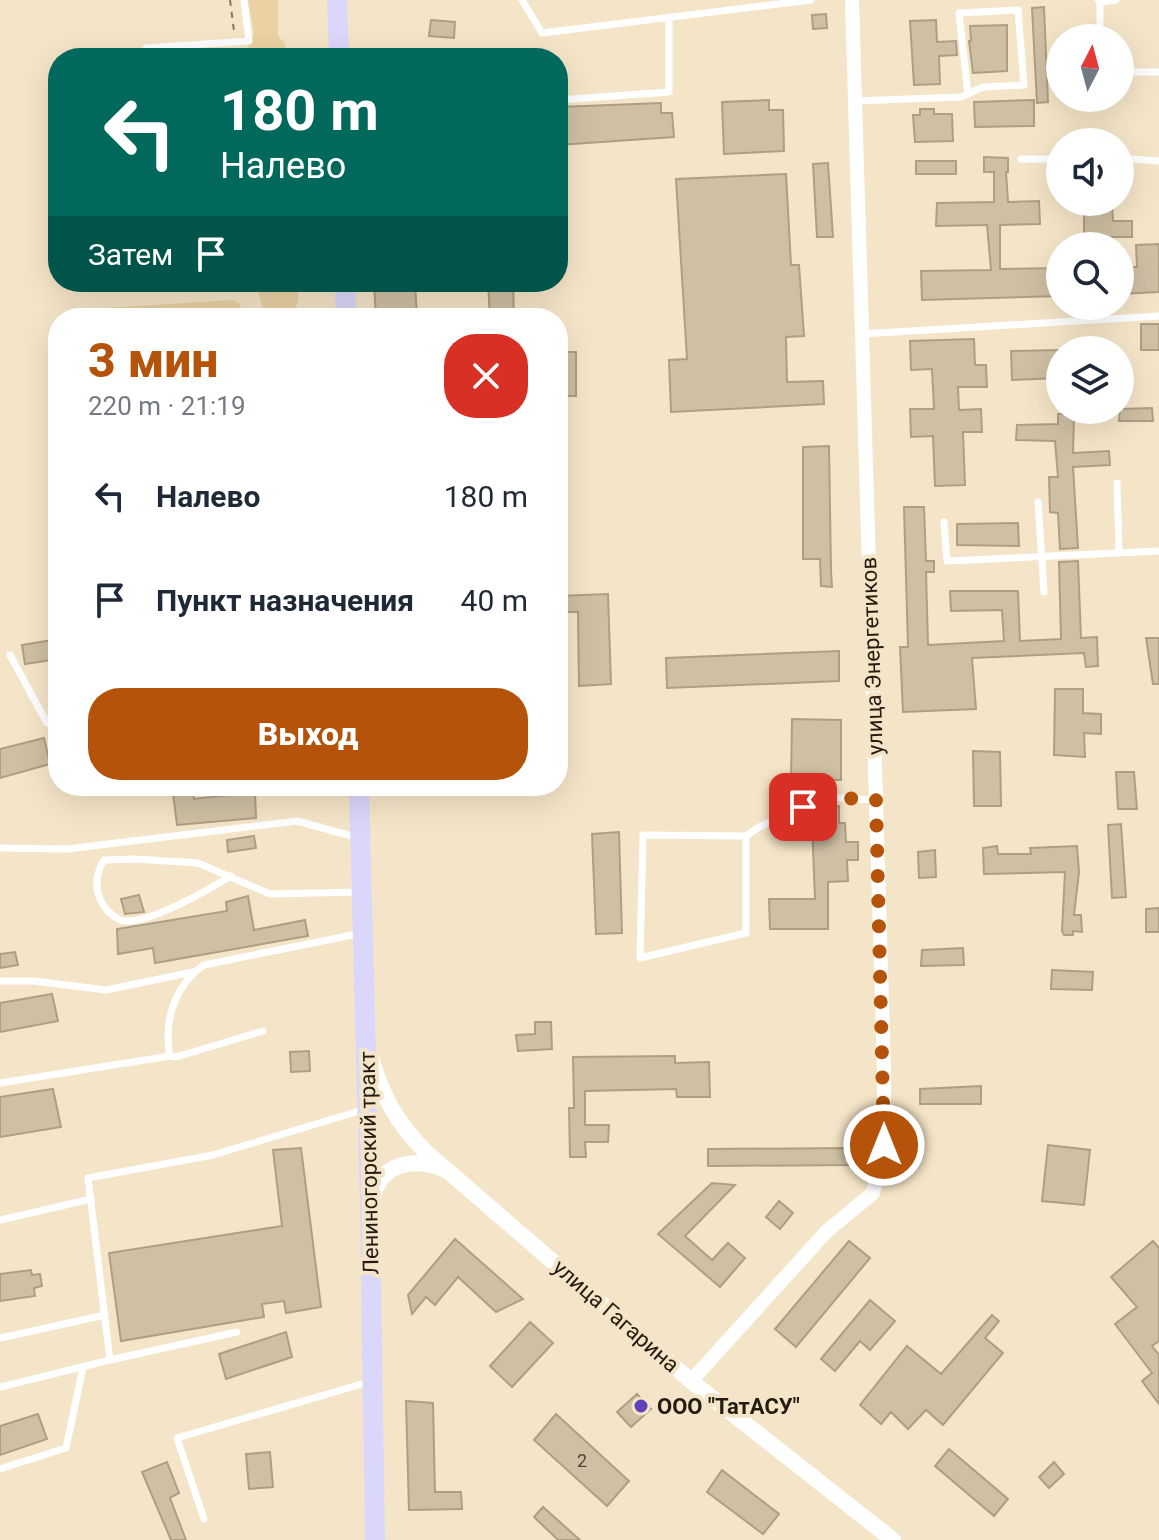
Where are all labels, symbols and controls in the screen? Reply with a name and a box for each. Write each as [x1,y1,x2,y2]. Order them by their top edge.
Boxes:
north arrow [1046,24,1134,112]
map controls [1046,24,1134,424]
text: 180 m [220,78,379,144]
icon: left [88,80,192,184]
button: sound [1046,128,1134,216]
text: Налево [220,145,346,187]
icon: arrive [189,232,233,276]
button: search [1046,232,1134,320]
text: Затем [88,237,173,272]
text: 3 мин [88,332,218,389]
button: close [444,334,528,418]
button: layers [1046,336,1134,424]
text: 220 m · 21:19 [88,391,246,421]
icon: left [88,474,132,518]
text: Налево [156,479,260,514]
text: 180 m [444,479,528,514]
street label: улица Энергетиков [856,557,888,755]
icon: arrive [88,578,132,622]
text: Пункт назначения [156,583,414,618]
text: 40 m [461,583,528,618]
button: Выход [88,688,528,780]
pin [769,773,837,841]
icon: arrive [781,785,825,829]
street label: Лениногорский тракт [355,1051,383,1275]
position arrow [842,1103,926,1187]
street label: улица Гагарина [548,1255,684,1377]
place label: ООО "ТатАСУ" [657,1394,800,1419]
marker: ООО "ТатАСУ" [632,1397,650,1415]
house number: 2 [577,1450,587,1471]

